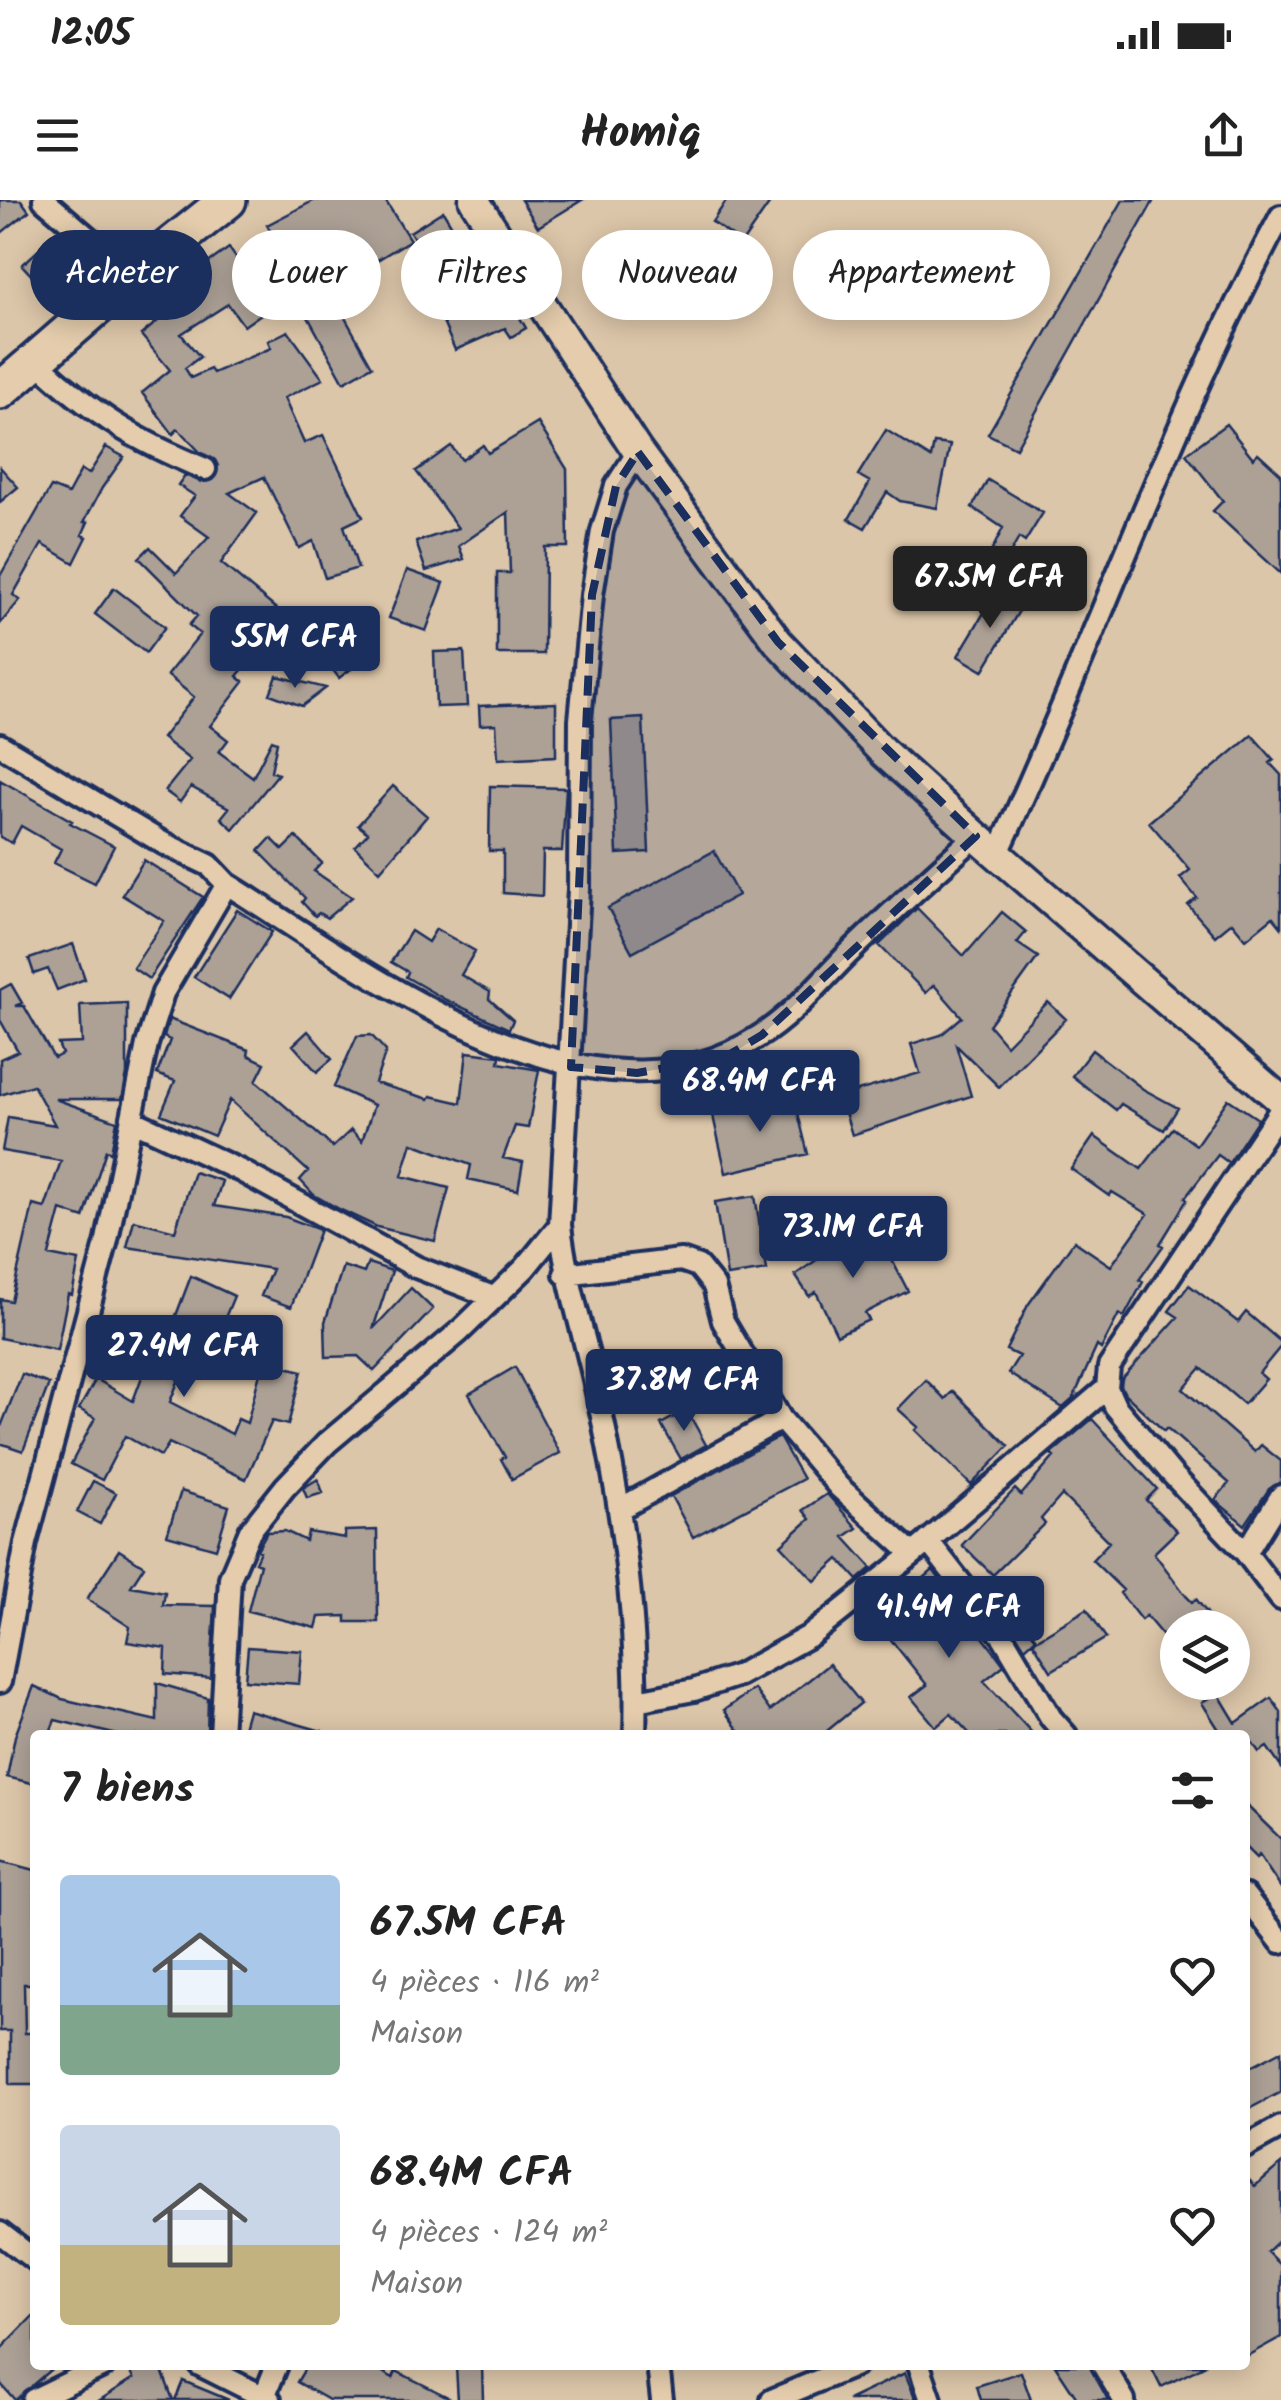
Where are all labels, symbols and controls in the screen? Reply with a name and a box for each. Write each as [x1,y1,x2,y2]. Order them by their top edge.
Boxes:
text: 12:05 [50,5,132,65]
text: Homiq [580,99,701,171]
icon: menu [30,108,85,163]
icon: share [1196,108,1251,163]
chip: Acheter [30,230,212,320]
chip: Louer [232,230,381,320]
chip: Filtres [401,230,562,320]
chip: Nouveau [582,230,773,320]
chip: Appartement [793,230,1050,320]
pin: 67.5M CFA [876,546,1104,631]
text: 67.5M CFA [915,553,1065,604]
pin: 55M CFA [203,606,387,691]
text: 55M CFA [232,613,358,664]
pin: 68.4M CFA [646,1050,874,1135]
text: 68.4M CFA [682,1057,838,1108]
pin: 73.1M CFA [739,1196,967,1281]
text: 73.1M CFA [781,1203,925,1254]
pin: 27.4M CFA [70,1315,298,1400]
text: 27.4M CFA [108,1322,260,1373]
pin: 37.8M CFA [570,1349,798,1434]
text: 37.8M CFA [608,1356,760,1407]
pin: 41.4M CFA [835,1576,1063,1661]
text: 41.4M CFA [876,1583,1022,1634]
map controls [1160,1610,1250,1700]
button: layers [1160,1610,1250,1700]
text: 7 biens [60,1757,194,1824]
icon: filters [1165,1763,1220,1818]
text: 67.5M CFA [370,1891,567,1958]
icon: home [140,1915,260,2035]
icon: heart [1165,1948,1220,2003]
text: 4 pièces · 116 m² [370,1958,599,2009]
text: Maison [370,2009,463,2060]
text: 68.4M CFA [370,2141,573,2208]
icon: home [140,2165,260,2285]
icon: heart [1165,2198,1220,2253]
text: 4 pièces · 124 m² [370,2208,607,2259]
text: Maison [370,2259,463,2310]

